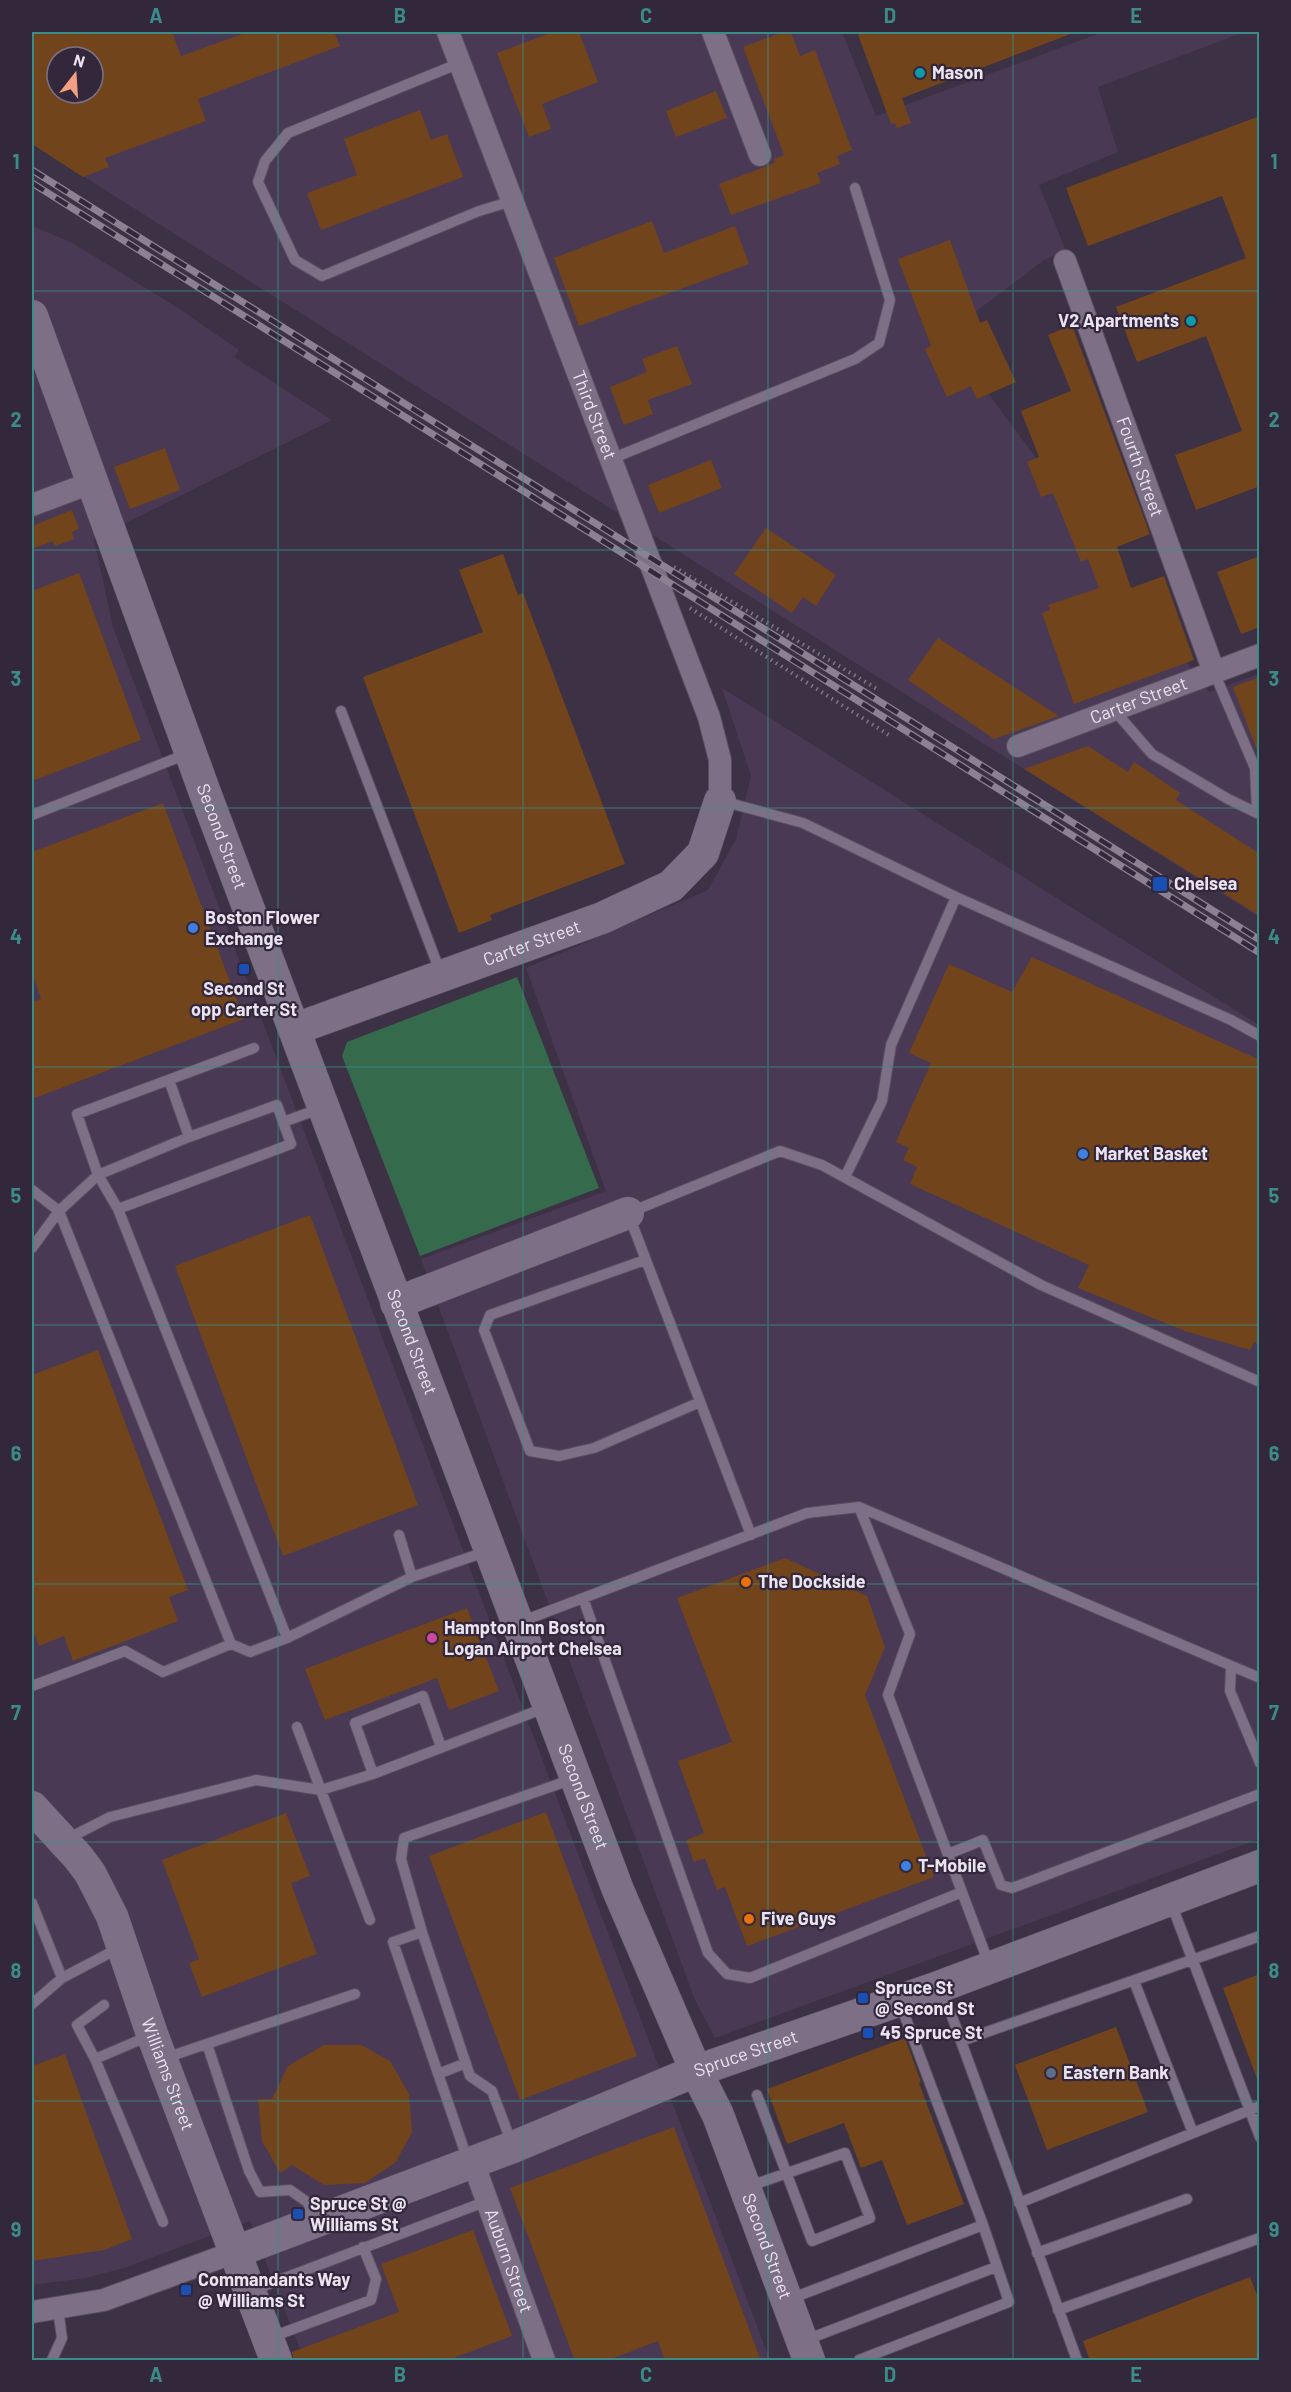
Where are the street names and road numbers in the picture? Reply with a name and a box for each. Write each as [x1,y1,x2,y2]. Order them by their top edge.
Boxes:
street label: Third Street [568,367,622,462]
street label: Fourth Street [1112,414,1169,520]
street label: Carter Street [1087,671,1190,728]
street label: Second Street [193,780,252,892]
street label: Carter Street [480,915,583,970]
street label: Second Street [383,1286,443,1398]
street label: Second Street [554,1740,614,1852]
street label: Williams Street [137,2015,200,2133]
street label: Spruce Street [691,2025,800,2081]
street label: Second Street [738,2190,797,2302]
street label: Auburn Street [481,2205,538,2316]

